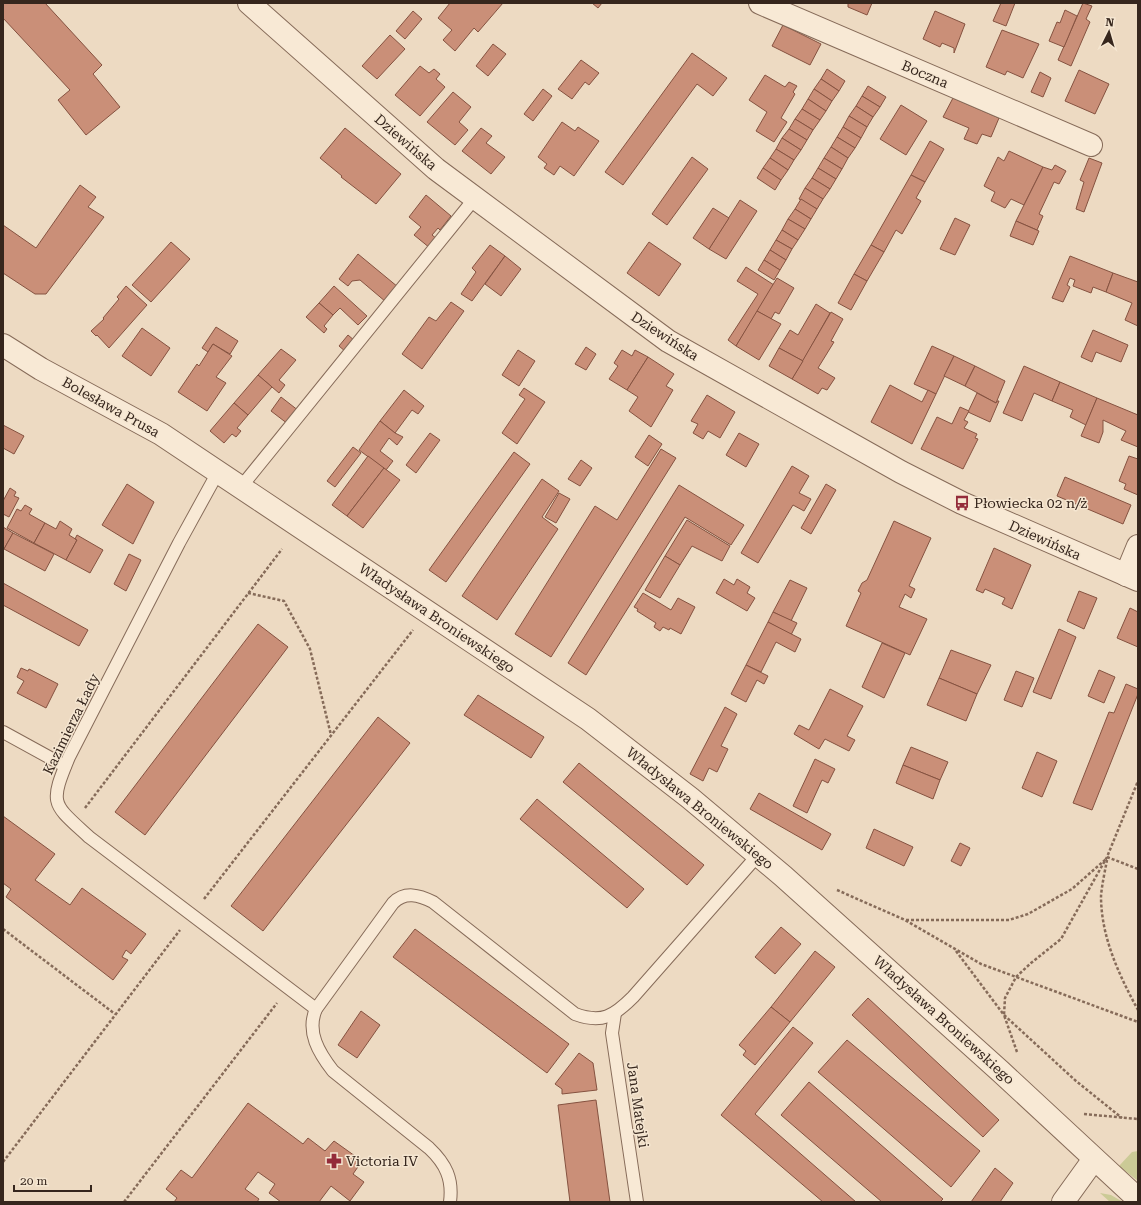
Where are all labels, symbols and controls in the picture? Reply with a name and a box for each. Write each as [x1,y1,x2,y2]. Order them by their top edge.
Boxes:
north arrow [1089,12,1129,52]
text: N [1105,16,1115,29]
street label: Boczna [899,57,951,91]
street label: Dziewińska [372,111,441,174]
street label: Dziewińska [628,308,702,364]
street label: Bolesława Prusa [60,374,163,441]
bus stop icon: Płowiecka 02 n/ż [953,494,971,512]
place label: Płowiecka 02 n/ż [974,495,1088,511]
street label: Dziewińska [1007,517,1084,563]
street label: Władysława Broniewskiego [356,560,518,676]
street label: Kazimierza Łady [40,670,103,777]
street label: Władysława Broniewskiego [623,744,777,872]
street label: Władysława Broniewskiego [870,952,1018,1088]
street label: Jana Matejki [624,1061,652,1149]
pharmacy icon: Victoria IV [325,1152,343,1170]
place label: Victoria IV [346,1153,418,1169]
scale bar [14,1167,91,1193]
text: 20 m [20,1174,47,1188]

